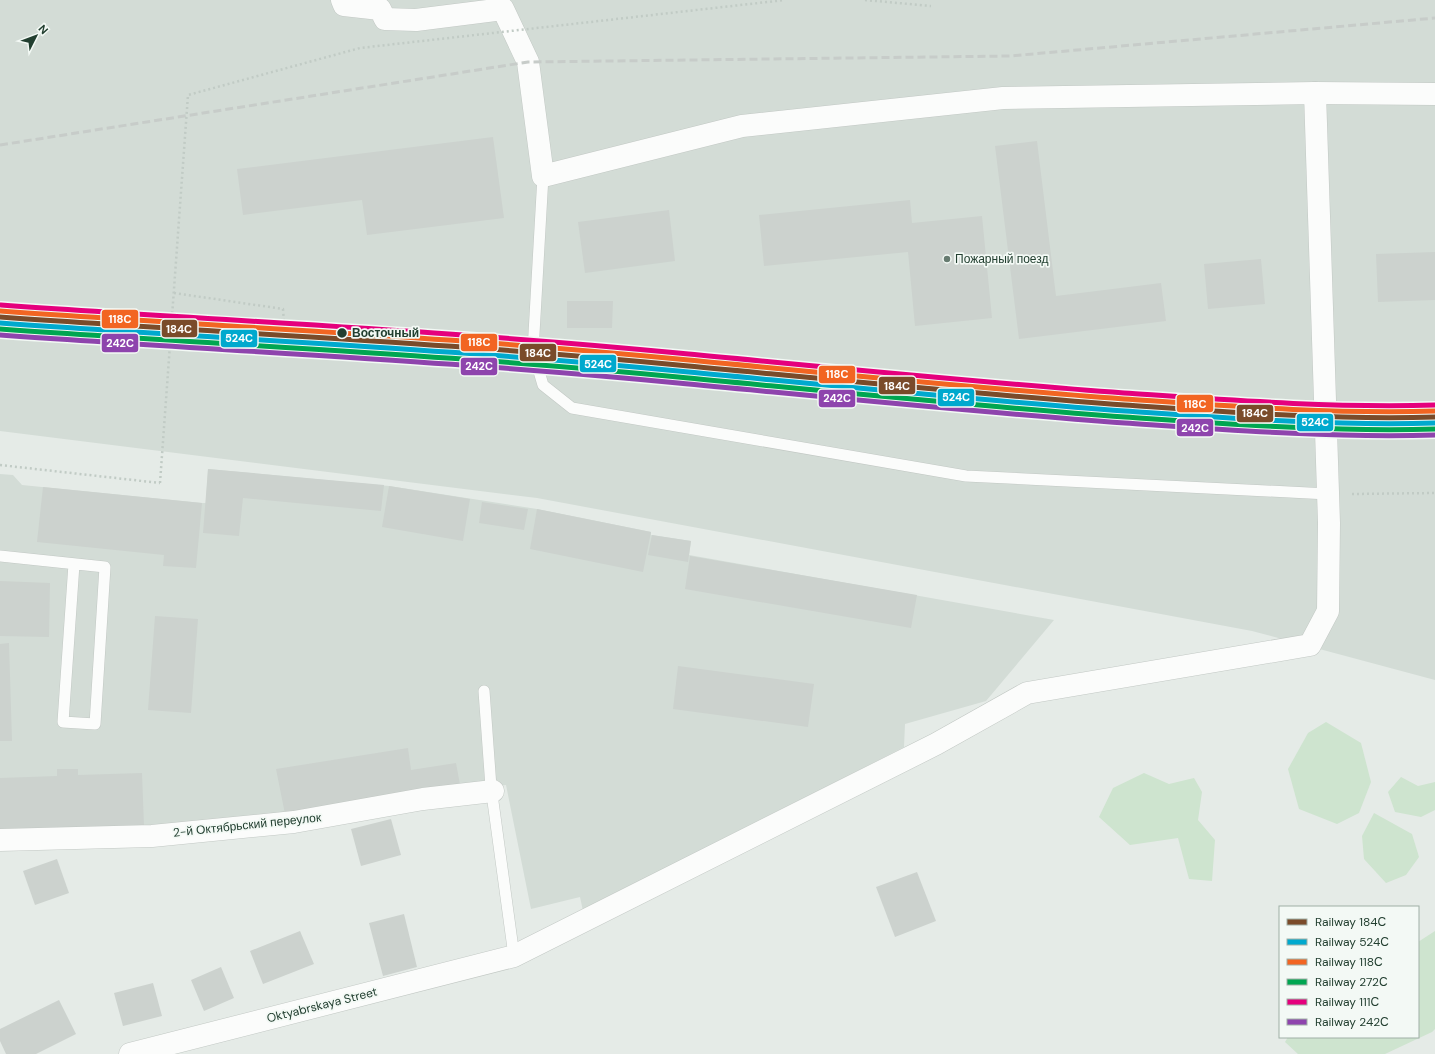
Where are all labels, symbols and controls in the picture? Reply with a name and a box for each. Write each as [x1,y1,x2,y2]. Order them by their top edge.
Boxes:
north arrow [16,16,56,56]
text: N [36,22,51,37]
place label: Пожарный поезд [955,251,1049,267]
marker: Пожарный поезд [942,254,952,264]
line badge: 118С [101,309,139,329]
text: 118С [109,312,132,326]
line badge: 184С [161,319,198,338]
text: 184С [166,322,192,336]
place label: Восточный [352,325,419,341]
marker: Восточный [335,326,349,340]
line badge: 524С [220,329,258,348]
text: 524С [225,331,253,345]
line badge: 242С [101,333,139,353]
line badge: 118С [460,333,498,352]
text: 118С [468,335,491,349]
text: 242С [106,336,134,350]
line badge: 184С [519,343,557,362]
text: 184С [525,346,551,360]
line badge: 524С [579,354,617,373]
line badge: 242С [460,357,498,376]
text: 524С [584,357,612,371]
text: 242С [465,359,493,373]
line badge: 118С [818,365,856,384]
text: 118С [826,367,849,381]
line badge: 184С [878,376,916,395]
text: 184С [884,379,910,393]
line badge: 524С [937,388,975,407]
line badge: 242С [818,389,856,408]
text: 524С [942,390,970,404]
text: 242С [823,391,851,405]
line badge: 118С [1176,394,1214,413]
text: 118С [1184,397,1207,411]
line badge: 184С [1236,404,1274,423]
text: 184С [1242,406,1268,420]
line badge: 524С [1296,413,1334,432]
text: 524С [1301,415,1329,429]
line badge: 242С [1176,418,1214,437]
text: 242С [1181,421,1209,435]
street label: 2-й Октябрьский переулок [172,809,323,841]
legend [1279,906,1419,1038]
text: Railway 184С [1315,914,1387,930]
text: Railway 524С [1315,934,1389,950]
text: Railway 118С [1315,954,1383,970]
text: Railway 272С [1315,974,1388,990]
street label: Oktyabrskaya Street [265,983,379,1026]
text: Railway 111С [1315,994,1379,1010]
text: Railway 242С [1315,1014,1389,1030]

